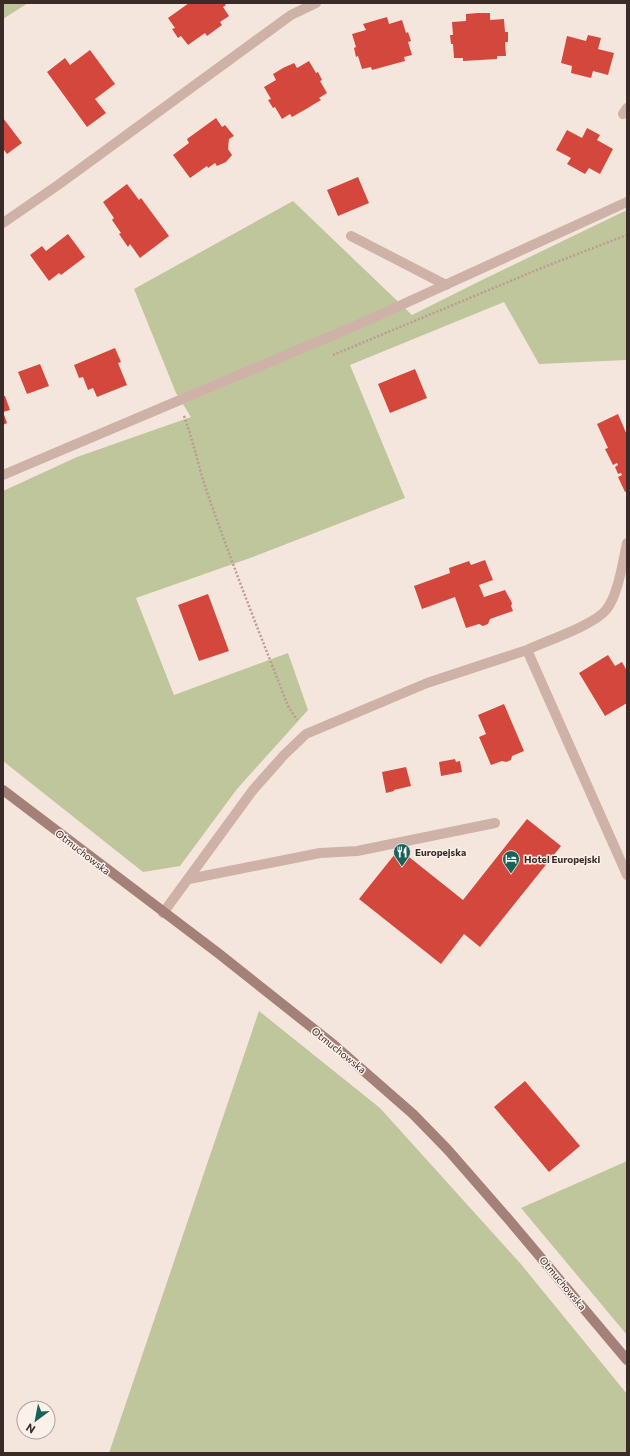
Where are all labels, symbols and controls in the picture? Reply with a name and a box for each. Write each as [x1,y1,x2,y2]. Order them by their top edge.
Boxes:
street label: Otmuchowska [53,827,113,877]
restaurant icon: Europejska [392,842,412,867]
place label: Europejska [415,846,466,858]
hotel icon: Hotel Europejski [501,849,521,874]
place label: Hotel Europejski [524,853,601,865]
street label: Otmuchowska [309,1024,369,1076]
street label: Otmuchowska [537,1254,589,1312]
north arrow [16,1400,56,1440]
text: N [23,1421,37,1437]

